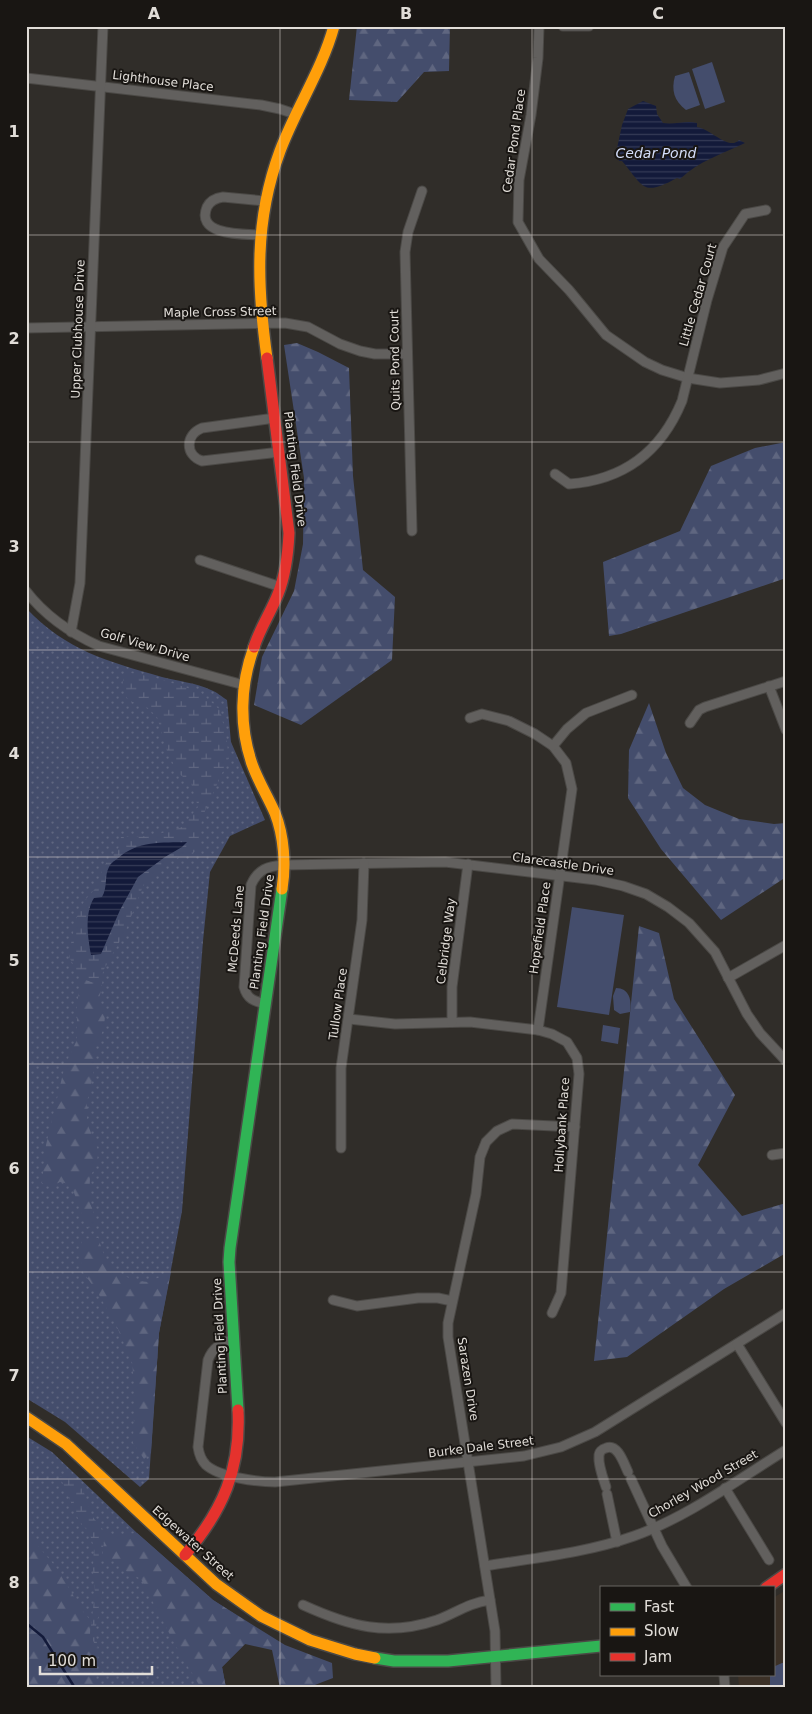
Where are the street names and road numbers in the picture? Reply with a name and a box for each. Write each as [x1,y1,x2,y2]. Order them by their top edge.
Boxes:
street label: Lighthouse Place [112,68,214,94]
street label: Cedar Pond Place [500,88,528,194]
street label: Little Cedar Court [677,242,719,348]
street label: Upper Clubhouse Drive [69,259,87,399]
street label: Maple Cross Street [163,304,277,320]
street label: Quits Pond Court [387,309,403,411]
street label: Planting Field Drive [281,411,309,527]
street label: Golf View Drive [99,626,191,664]
street label: Clarecastle Drive [511,850,615,878]
street label: Planting Field Drive [247,874,277,990]
street label: Hopefield Place [527,881,553,975]
street label: McDeeds Lane [225,885,247,973]
street label: Celbridge Way [434,897,458,985]
street label: Tullow Place [326,967,350,1042]
street label: Hollybank Place [552,1077,572,1173]
street label: Planting Field Drive [210,1278,230,1394]
street label: Sarazen Drive [454,1336,482,1422]
street label: Burke Dale Street [428,1434,535,1460]
street label: Chorley Wood Street [646,1447,760,1521]
street label: Edgewater Street [149,1503,237,1583]

